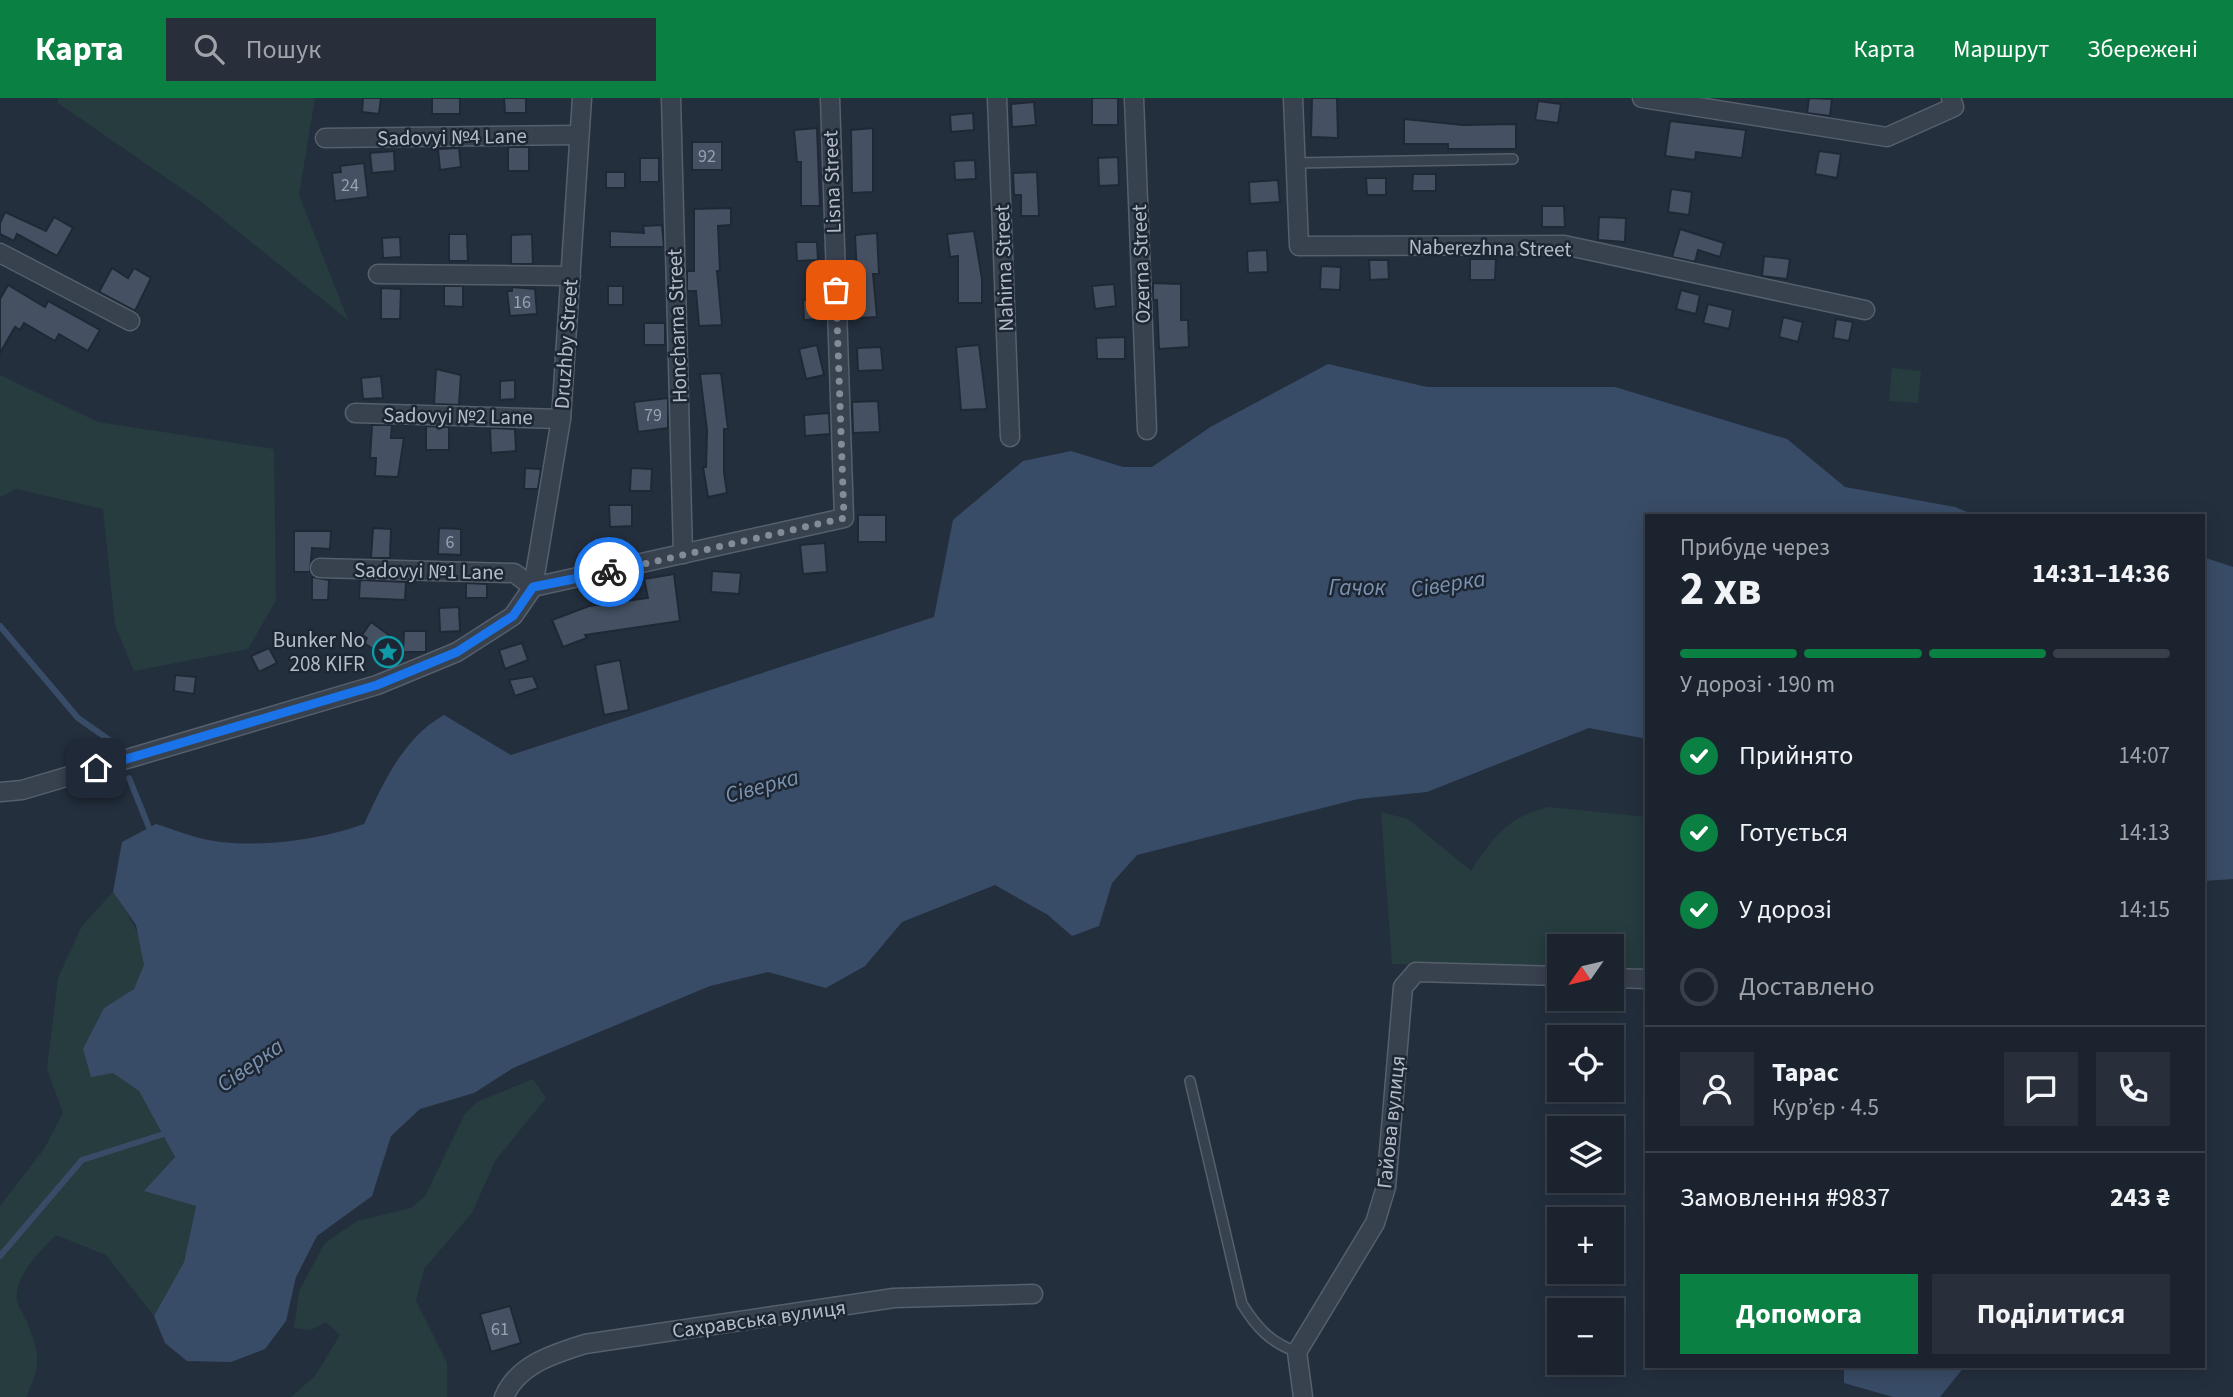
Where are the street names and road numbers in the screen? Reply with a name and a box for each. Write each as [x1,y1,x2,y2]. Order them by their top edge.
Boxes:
street label: Sadovyi №4 Lane [377,121,527,153]
street label: Lisna Street [815,130,849,234]
street label: Nahirna Street [987,204,1021,332]
street label: Ozerna Street [1124,204,1158,324]
street label: Naberezhna Street [1408,232,1572,264]
street label: Honcharna Street [659,248,695,404]
street label: Druzhby Street [546,278,586,410]
street label: Sadovyi №2 Lane [383,400,533,432]
street label: Sadovyi №1 Lane [354,555,504,587]
street label: Гайова вулиця [1369,1054,1413,1190]
street label: Сахравська вулиця [670,1292,848,1346]

